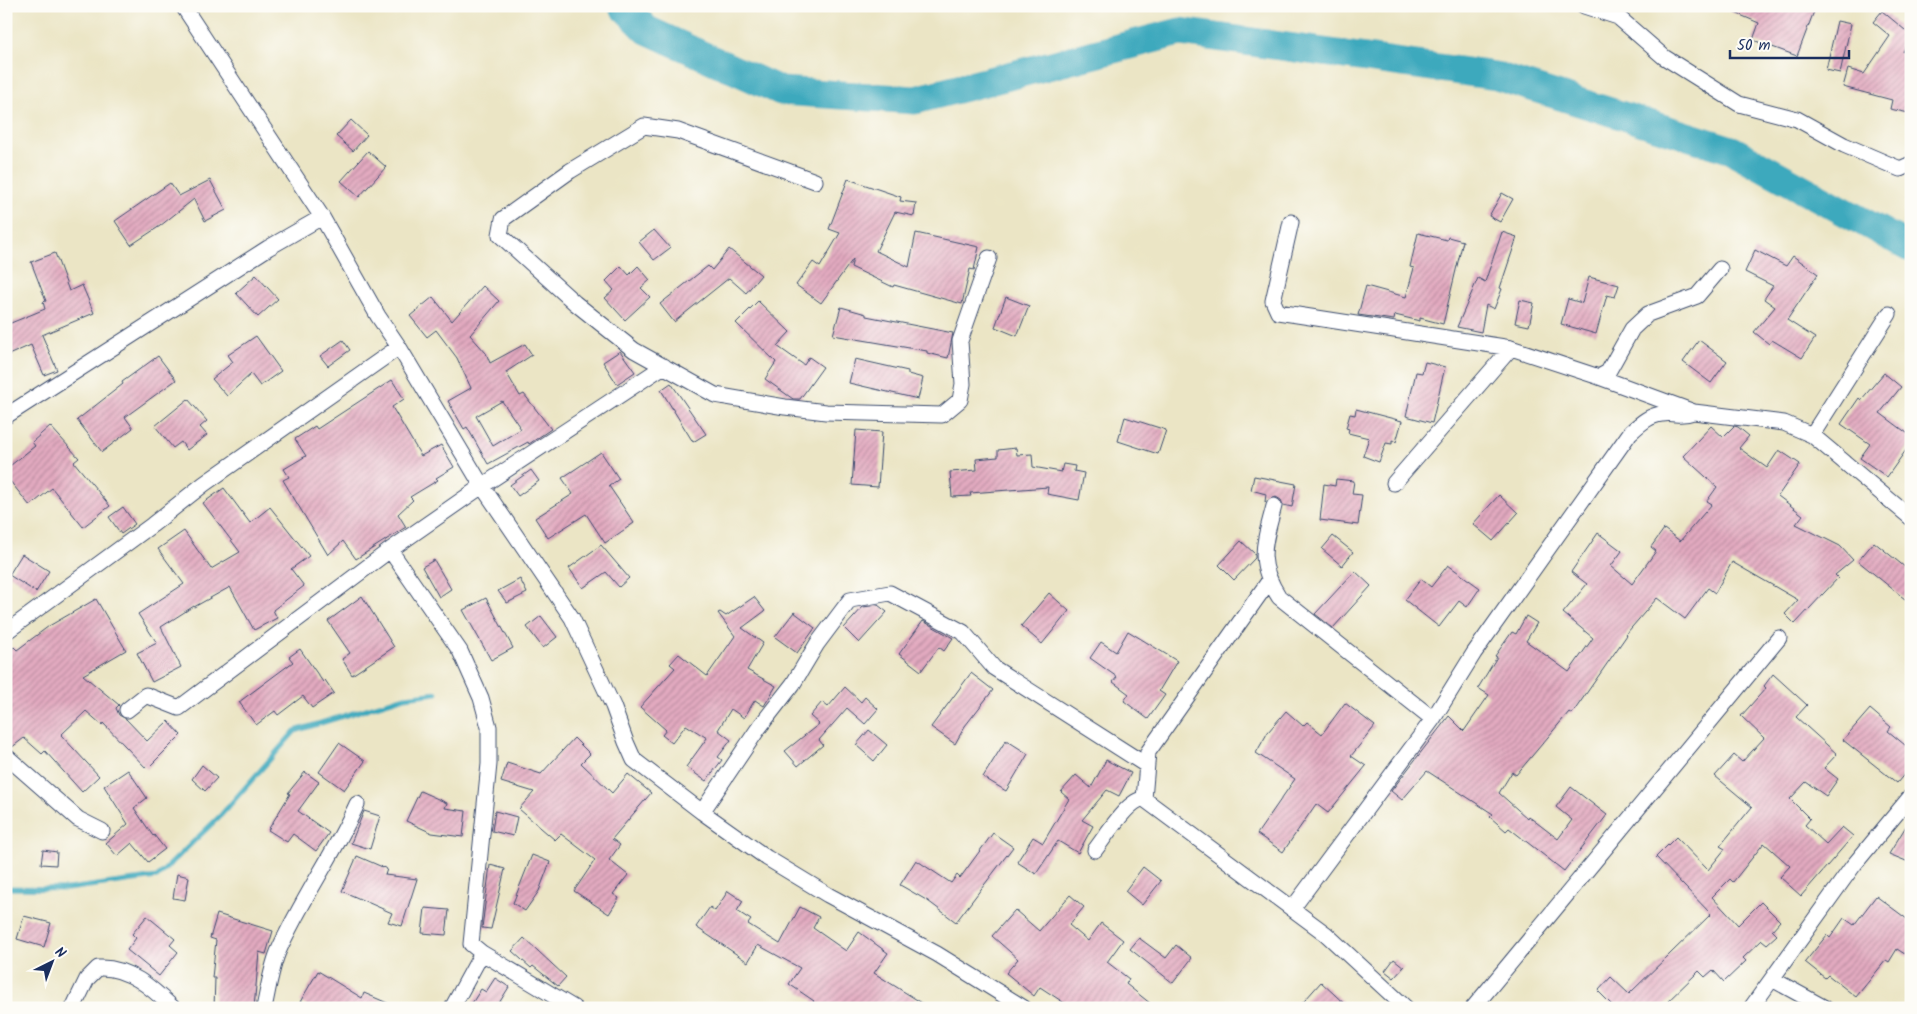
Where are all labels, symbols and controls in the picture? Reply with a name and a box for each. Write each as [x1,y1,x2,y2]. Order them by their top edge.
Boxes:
scale bar [1730,28,1848,60]
text: 50 m [1737,34,1771,58]
north arrow [28,936,78,986]
text: N [49,942,71,964]

